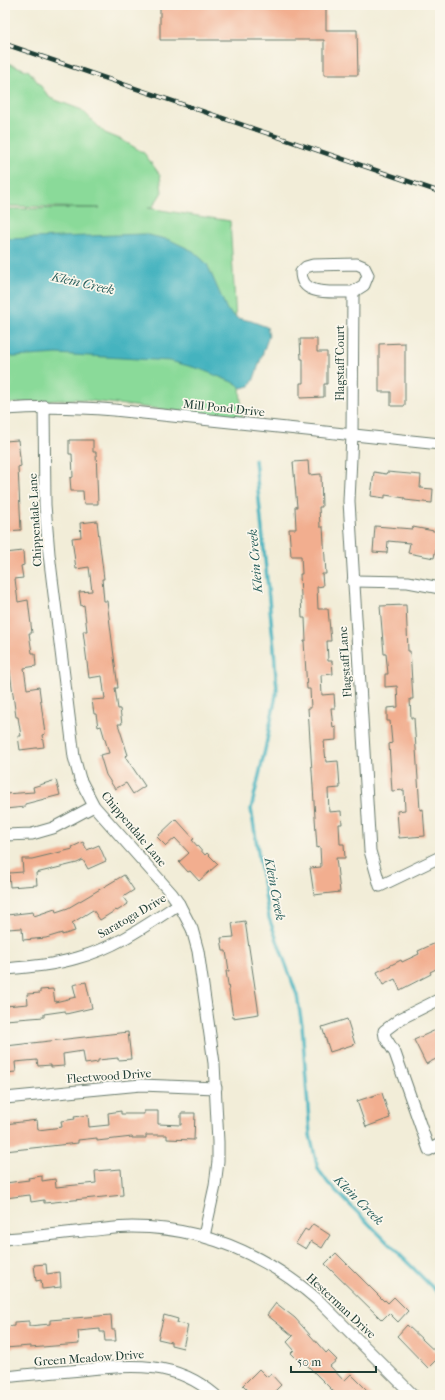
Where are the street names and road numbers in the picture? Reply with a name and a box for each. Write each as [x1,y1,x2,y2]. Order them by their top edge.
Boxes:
street label: Flagstaff Court [333,324,347,401]
street label: Mill Pond Drive [182,397,266,419]
street label: Chippendale Lane [26,473,44,567]
street label: Flagstaff Lane [336,626,354,698]
street label: Chippendale Lane [99,789,170,869]
street label: Saratoga Drive [95,891,169,941]
street label: Fleetwood Drive [66,1066,152,1086]
street label: Hesterman Drive [304,1270,379,1342]
street label: Green Meadow Drive [33,1347,145,1369]

